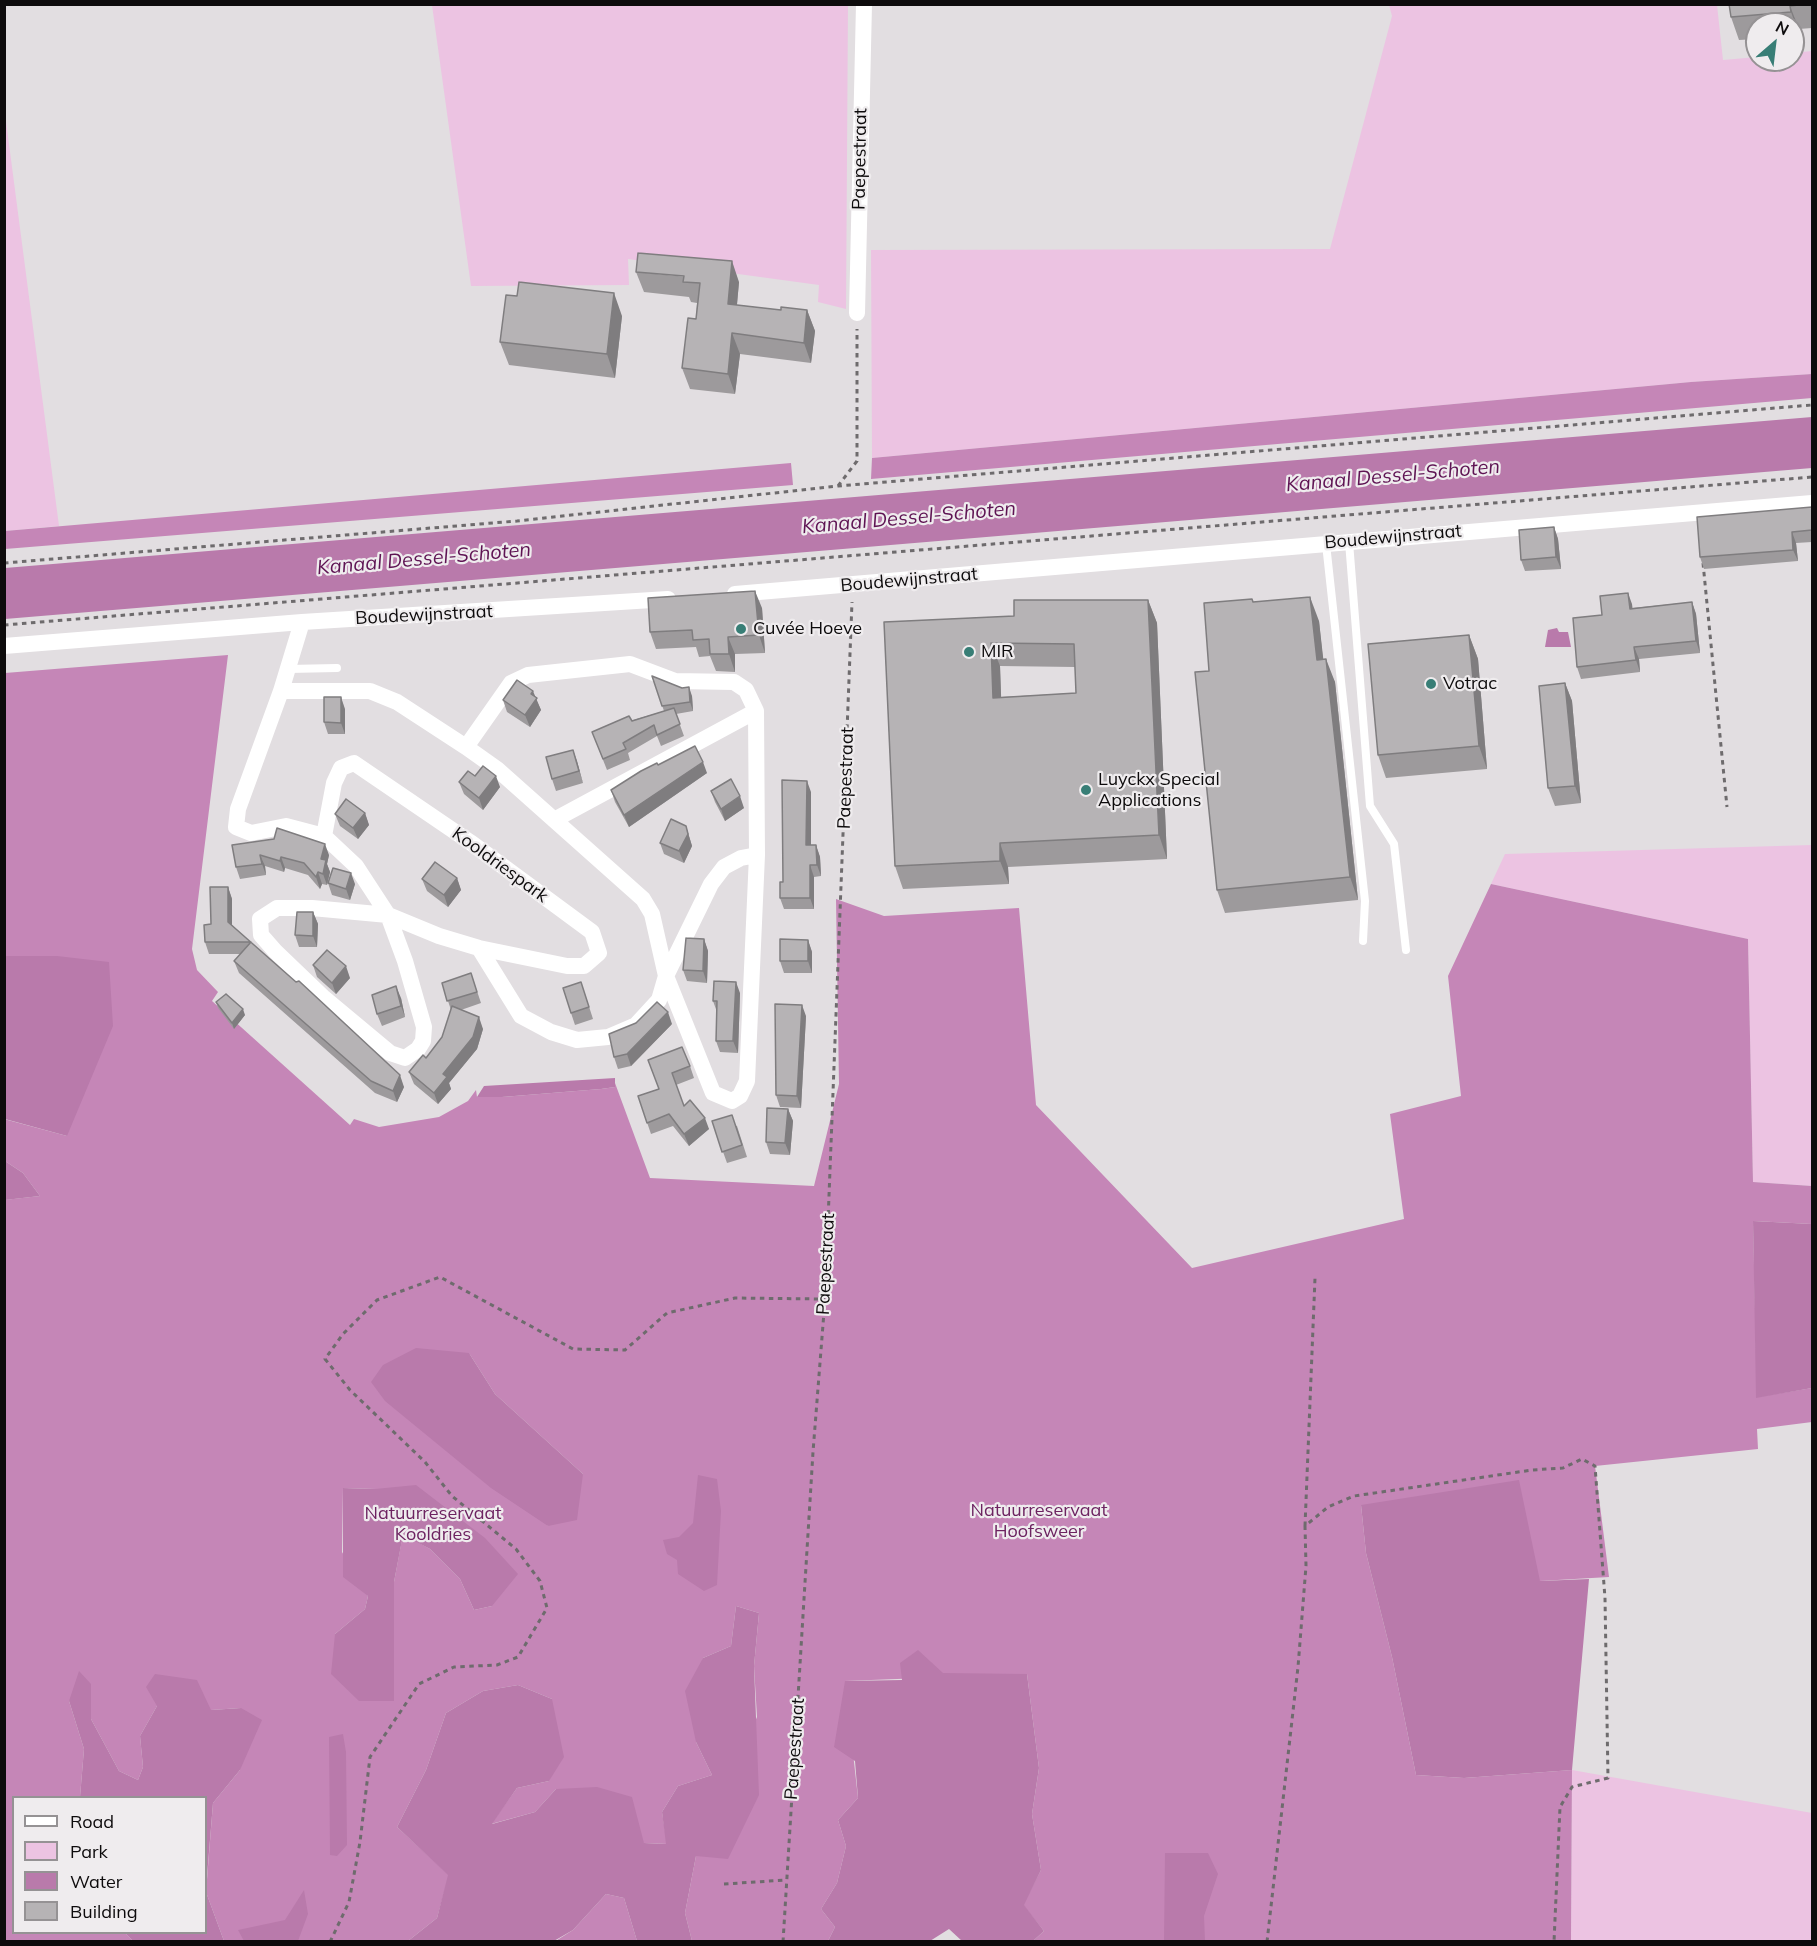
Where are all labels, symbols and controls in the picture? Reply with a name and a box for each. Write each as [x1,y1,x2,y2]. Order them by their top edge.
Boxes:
north arrow [1745,12,1805,72]
text: N [1772,16,1793,40]
street label: Paepestraat [848,108,872,210]
water label: Kanaal Dessel-Schoten [1285,455,1501,497]
water label: Kanaal Dessel-Schoten [801,497,1017,539]
street label: Boudewijnstraat [1324,520,1462,554]
water label: Kanaal Dessel-Schoten [316,538,532,580]
street label: Boudewijnstraat [840,563,978,597]
street label: Boudewijnstraat [355,601,493,629]
place label: Cuvée Hoeve [753,618,862,640]
marker: Cuvée Hoeve [734,622,748,636]
place label: MIR [981,641,1014,663]
marker: MIR [962,645,976,659]
place label: Votrac [1443,673,1497,695]
marker: Votrac [1424,677,1438,691]
street label: Paepestraat [833,727,859,829]
place label: Luyckx Special Applications [1098,769,1220,812]
marker: Luyckx Special Applications [1079,783,1093,797]
street label: Kooldriespark [448,823,552,907]
street label: Paepestraat [813,1213,839,1315]
park label: Natuurreservaat Hoofsweer [970,1500,1108,1543]
park label: Natuurreservaat Kooldries [364,1503,502,1546]
street label: Paepestraat [781,1697,809,1801]
legend [12,1796,207,1934]
text: Road [70,1810,114,1833]
text: Park [70,1840,108,1863]
text: Water [70,1870,122,1893]
text: Building [70,1900,138,1923]

